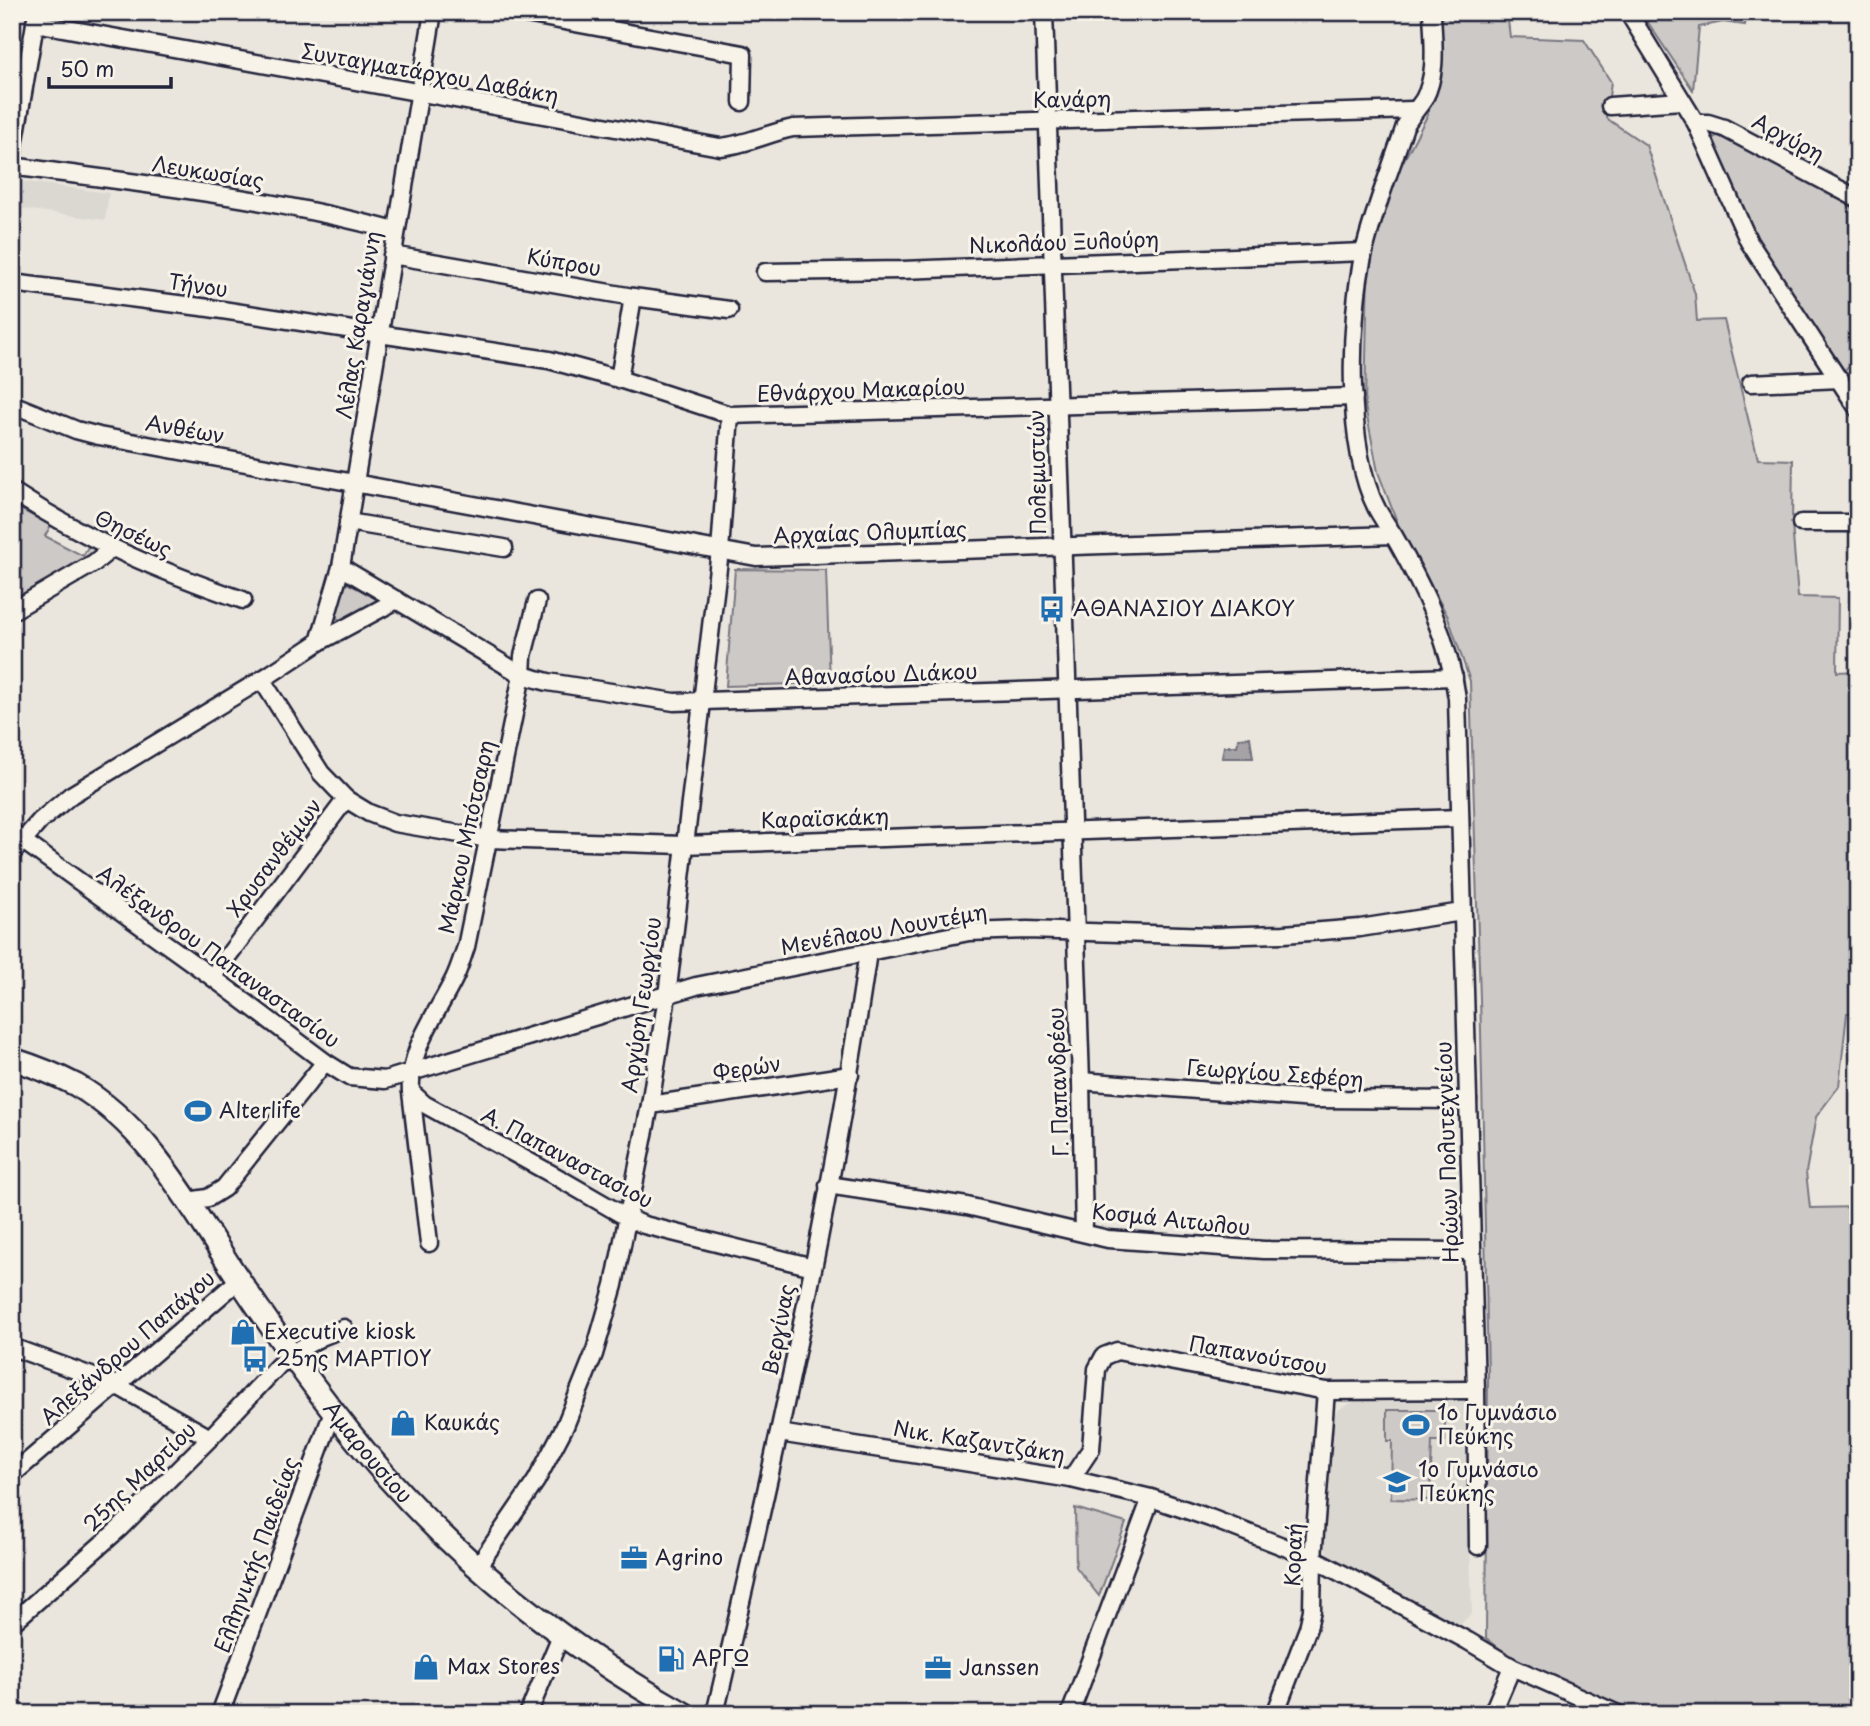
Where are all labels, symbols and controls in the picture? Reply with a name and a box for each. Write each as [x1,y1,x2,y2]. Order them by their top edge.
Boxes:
street label: Συνταγματάρχου Δαβάκη [299,34,561,110]
scale bar [49,46,172,90]
text: 50 m [60,52,114,84]
street label: Κανάρη [1032,81,1111,115]
street label: Αργύρη [1747,104,1831,169]
street label: Λευκωσίας [150,146,266,196]
street label: Νικολάου Ξυλούρη [968,222,1159,260]
street label: Λέλας Καραγιάννη [326,228,388,421]
street label: Κύπρου [525,239,604,283]
street label: Τήνου [166,264,230,304]
street label: Εθνάρχου Μακαρίου [756,369,966,409]
street label: Ανθέων [143,405,227,451]
street label: Πολεμιστών [1019,409,1053,535]
street label: Θησέως [90,500,178,564]
street label: Αρχαίας Ολυμπίας [773,512,967,550]
place label: ΑΘΑΝΑΣΙΟΥ ΔΙΑΚΟΥ [1073,591,1295,623]
bus stop icon: ΑΘΑΝΑΣΙΟΥ ΔΙΑΚΟΥ [1037,594,1067,624]
street label: Αθανασίου Διάκου [784,654,978,692]
street label: Μάρκου Μπότσαρη [429,737,501,936]
street label: Χρυσανθέμων [218,791,329,923]
street label: Καραϊσκάκη [760,799,890,835]
street label: Αλέξανδρου Παπαναστασίου [91,856,347,1055]
street label: Μενέλαου Λουντέμη [778,894,989,962]
street label: Αργύρη Γεωργίου [612,915,668,1095]
street label: Γ. Παπανδρέου [1038,1007,1076,1157]
street label: Ηρώων Πολυτεχνείου [1426,1041,1466,1263]
street label: Φερών [710,1046,783,1088]
street label: Γεωργίου Σεφέρη [1186,1050,1365,1094]
place label: Alterlife [219,1093,301,1125]
sports icon: Alterlife [183,1096,213,1126]
street label: Α. Παπαναστασιου [476,1097,660,1215]
street label: Κοσμά Αιτωλου [1090,1194,1252,1242]
street label: Αλεξάνδρου Παπάγου [32,1261,221,1432]
street label: Βεργίνας [752,1281,802,1378]
place label: Executive kiosk [264,1314,416,1346]
shop icon: Executive kiosk [228,1317,258,1347]
street label: Παπανούτσου [1187,1326,1330,1382]
place label: 25ης ΜΑΡΤΙΟΥ [276,1341,432,1373]
bus stop icon: 25ης ΜΑΡΤΙΟΥ [240,1344,270,1374]
street label: Αμαρουσίου [317,1393,421,1509]
place label: 1ο Γυμνάσιο Πεύκης [1437,1395,1557,1451]
place label: Καυκάς [424,1405,500,1437]
shop icon: Καυκάς [388,1408,418,1438]
sports icon: 1ο Γυμνάσιο Πεύκης [1401,1410,1431,1440]
street label: Νικ. Καζαντζάκη [891,1411,1068,1469]
street label: 25ης Μαρτίου [75,1413,202,1538]
street label: Ελληνικής Παιδείας [205,1452,306,1657]
place label: 1o Γυμνάσιο Πεύκης [1418,1452,1538,1508]
school or university icon: 1o Γυμνάσιο Πεύκης [1382,1467,1412,1497]
street label: Κοραή [1275,1523,1309,1587]
place label: Agrino [655,1540,723,1572]
office icon: Agrino [619,1543,649,1573]
place label: ΑΡΓΩ [692,1641,749,1673]
fuel station icon: ΑΡΓΩ [656,1644,686,1674]
place label: Max Stores [447,1649,560,1681]
place label: Janssen [959,1650,1040,1682]
shop icon: Max Stores [411,1652,441,1682]
office icon: Janssen [923,1653,953,1683]

